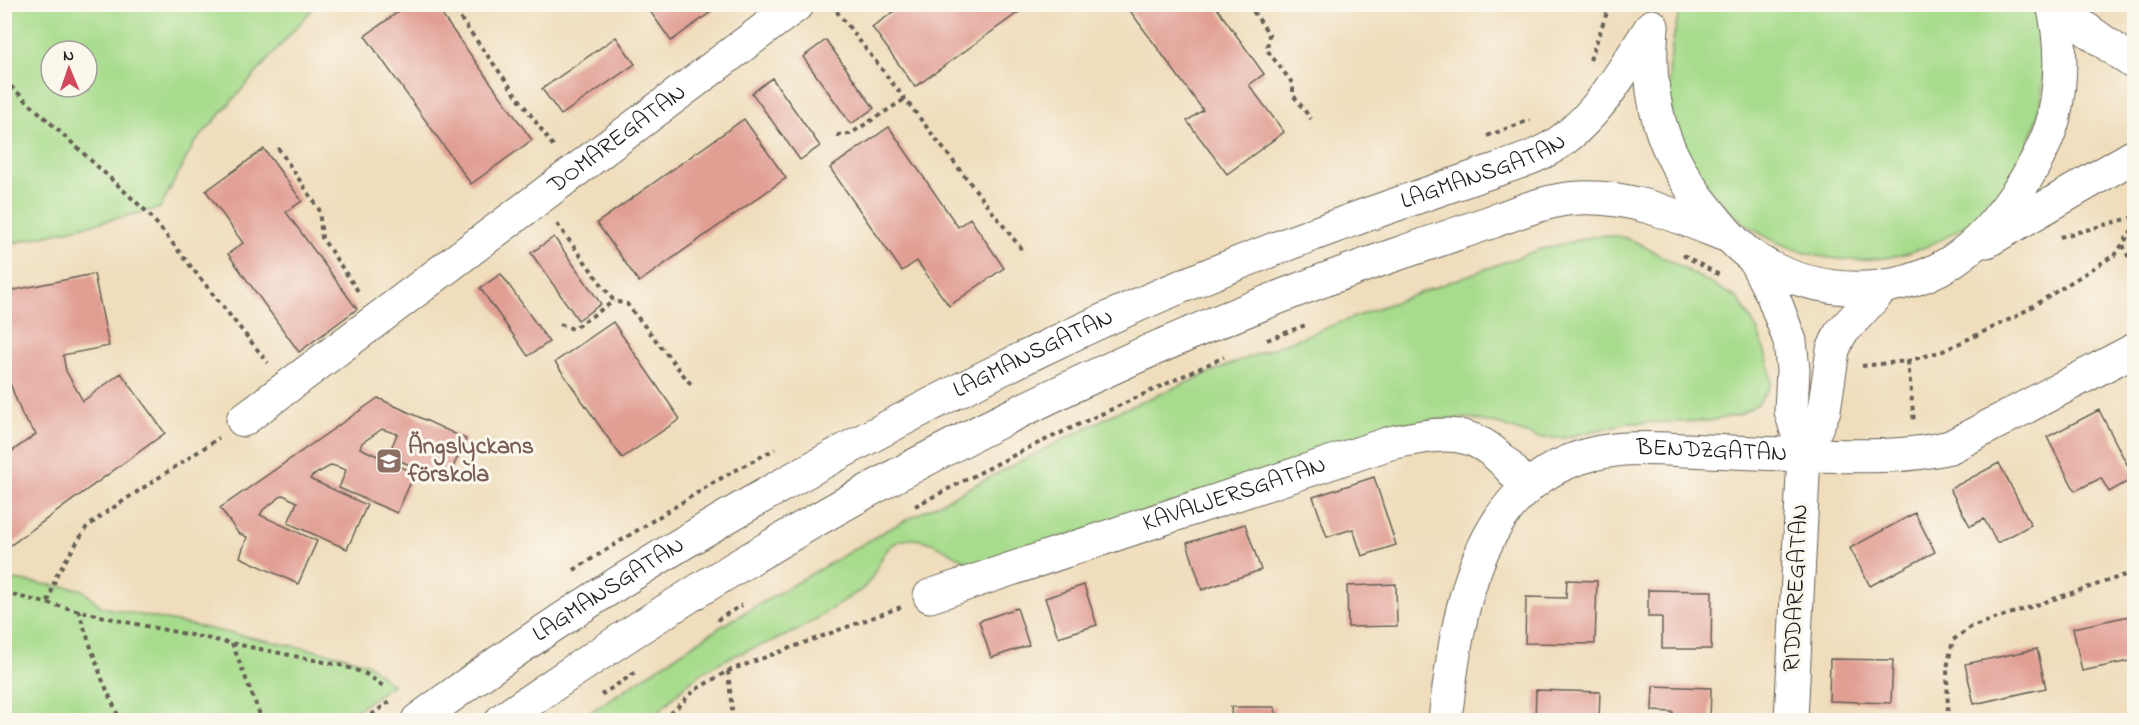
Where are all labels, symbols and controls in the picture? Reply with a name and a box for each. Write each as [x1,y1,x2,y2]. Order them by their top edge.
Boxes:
north arrow [39,39,99,99]
text: N [63,44,75,68]
street label: DOMAREGATAN [540,76,694,203]
street label: LAGMANSGATAN [1396,125,1574,219]
street label: LAGMANSGATAN [947,300,1119,408]
place label: Ängslyckans förskola [407,430,534,493]
street label: BENDZGATAN [1636,431,1788,472]
school or university icon: Ängslyckans förskola [374,446,404,476]
street label: KAVALJERSGATAN [1138,448,1331,541]
street label: RIDDAREGATAN [1775,503,1819,673]
street label: LAGMANSGATAN [526,528,692,652]

